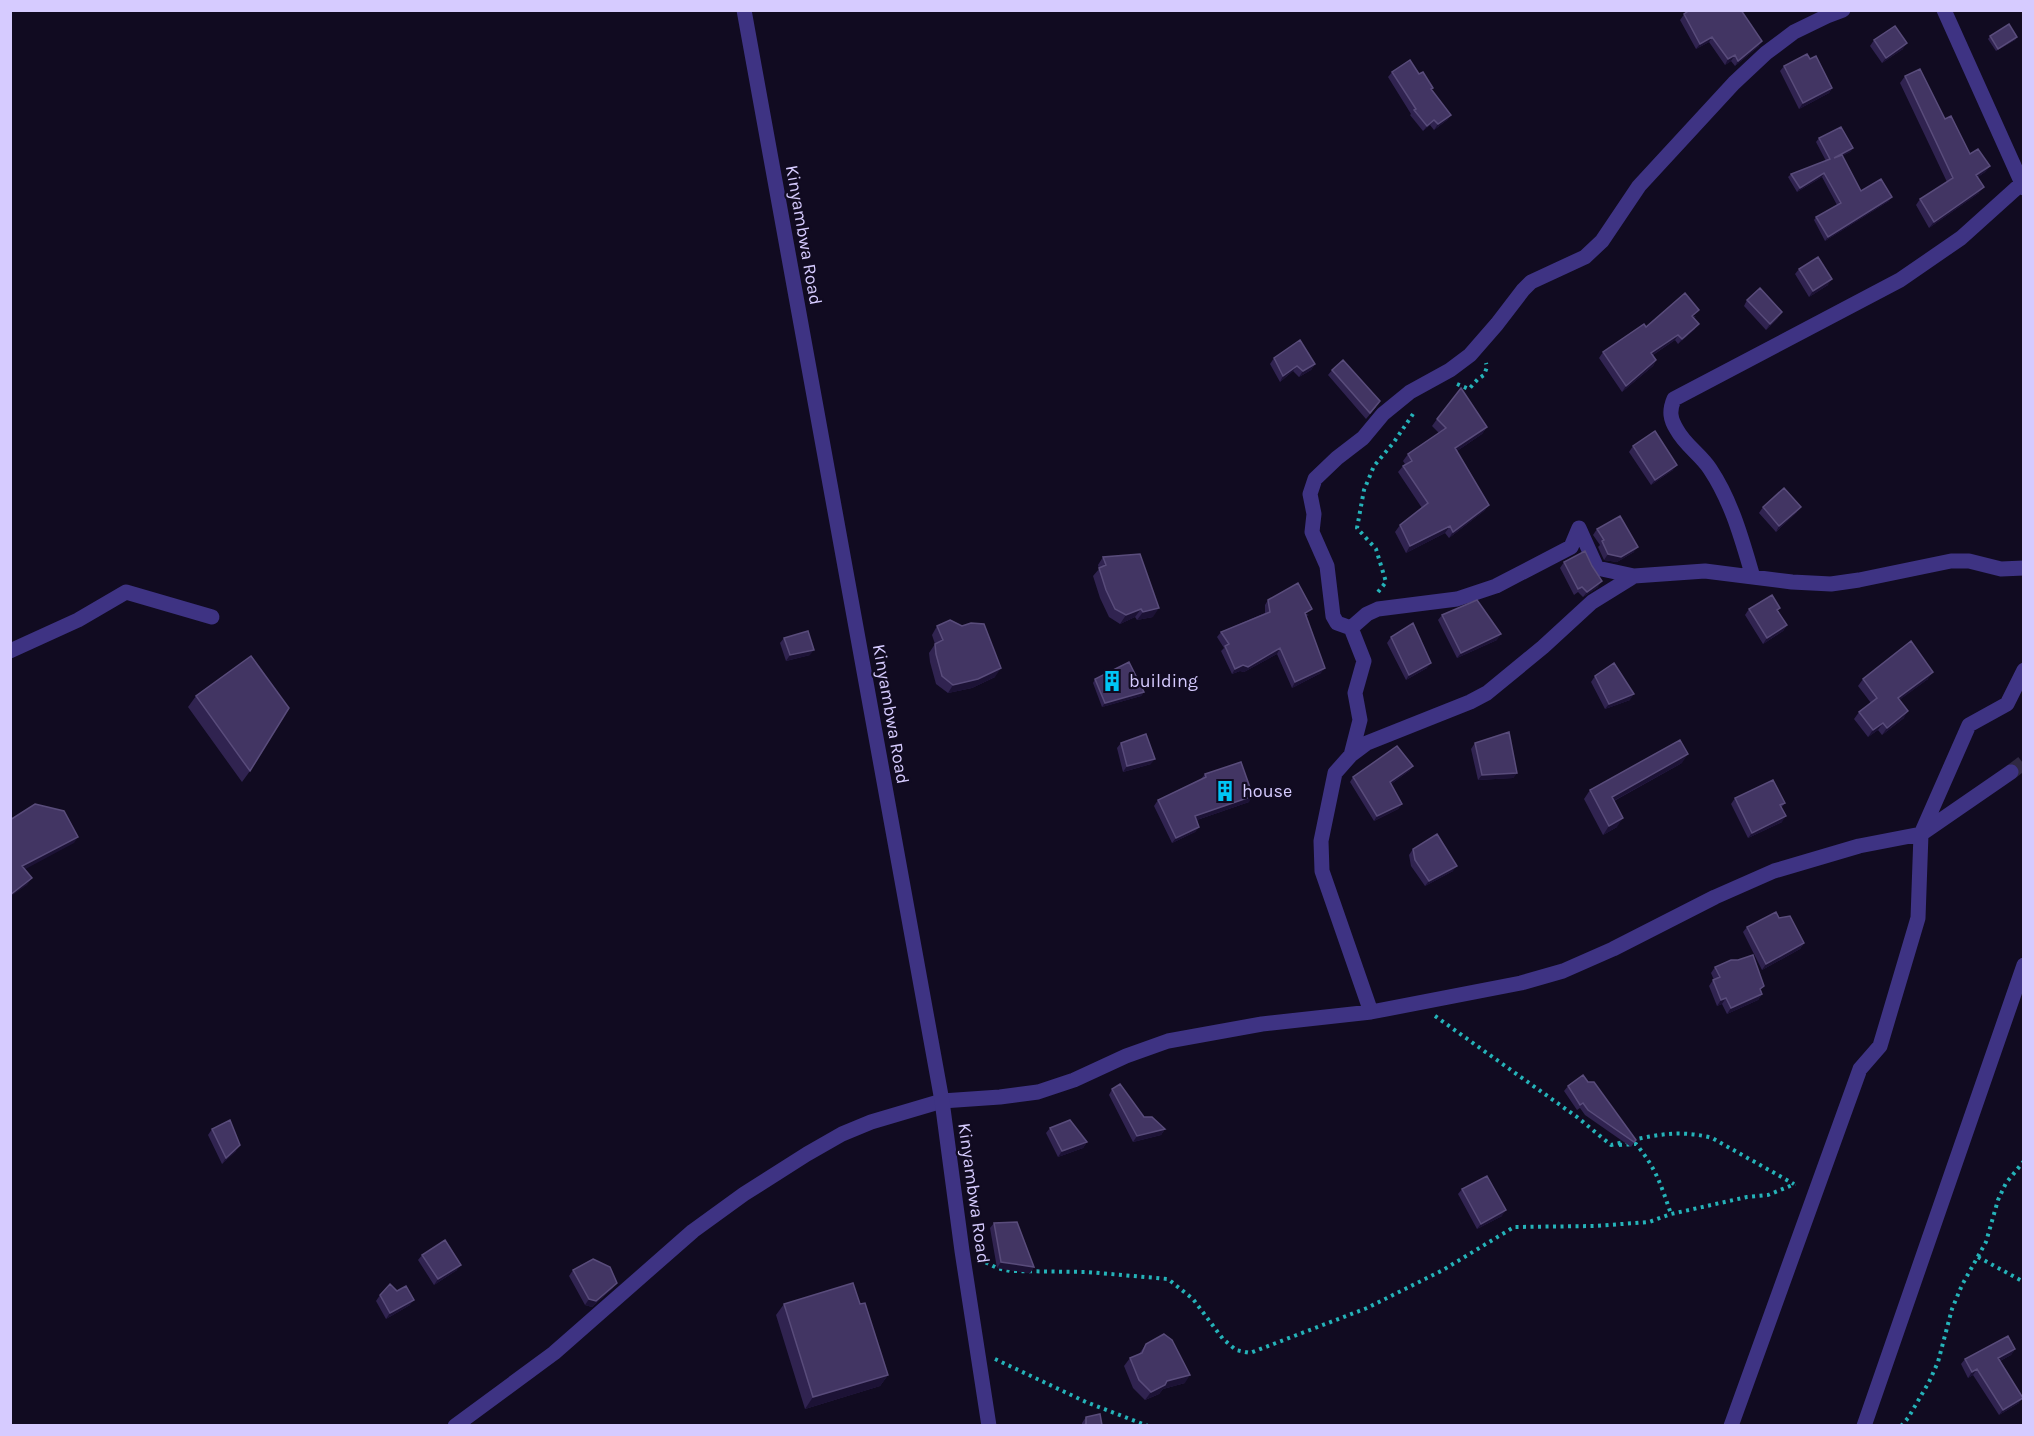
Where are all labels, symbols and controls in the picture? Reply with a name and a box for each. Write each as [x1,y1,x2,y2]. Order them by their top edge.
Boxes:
street label: Kinyambwa Road [781,163,827,307]
street label: Kinyambwa Road [868,642,914,786]
building icon: building [1100,669,1124,693]
place label: building [1129,670,1198,692]
building icon: house [1213,779,1237,803]
place label: house [1242,780,1292,802]
street label: Kinyambwa Road [953,1121,995,1265]

